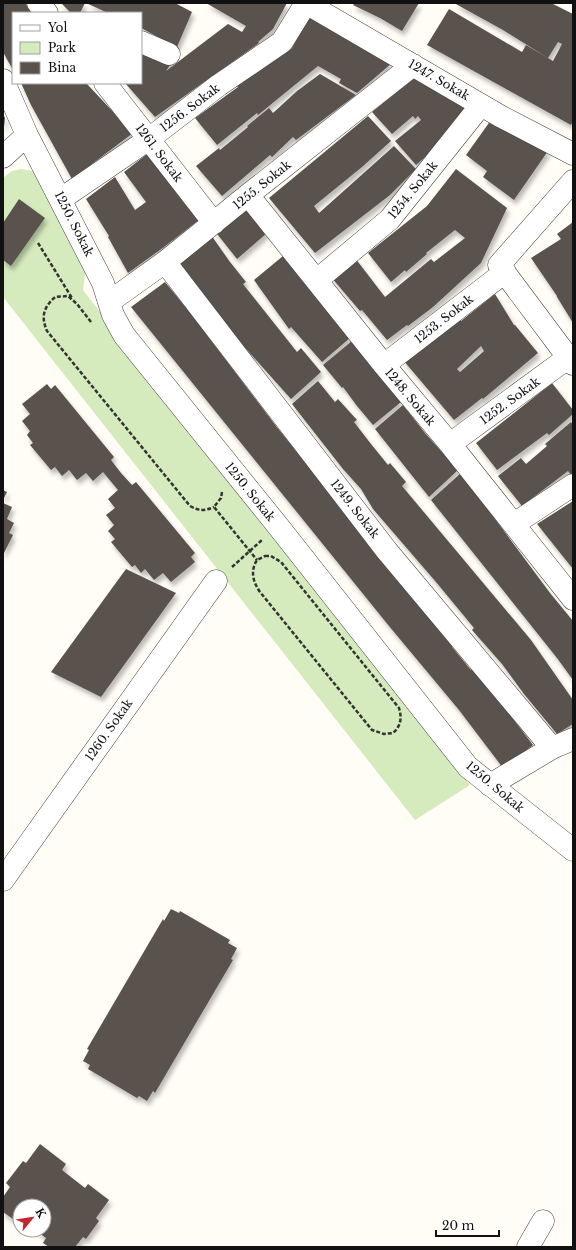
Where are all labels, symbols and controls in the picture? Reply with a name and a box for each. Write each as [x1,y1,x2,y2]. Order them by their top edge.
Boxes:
legend [12,12,142,84]
text: Yol [47,20,67,35]
text: Park [48,40,76,55]
street label: 1247. Sokak [406,56,473,104]
text: Bina [48,60,77,75]
street label: 1256. Sokak [157,80,223,135]
street label: 1261. Sokak [133,120,187,185]
street label: 1255. Sokak [230,156,294,212]
street label: 1254. Sokak [385,157,441,222]
street label: 1250. Sokak [52,189,98,260]
street label: 1253. Sokak [411,291,477,346]
street label: 1248. Sokak [382,365,439,429]
street label: 1252. Sokak [477,373,543,427]
street label: 1250. Sokak [222,459,279,525]
street label: 1249. Sokak [328,476,383,542]
street label: 1260. Sokak [82,695,136,764]
street label: 1250. Sokak [463,758,528,816]
north arrow [12,1198,52,1238]
text: K [32,1206,49,1221]
scale bar [436,1212,499,1238]
text: 20 m [442,1218,474,1233]

